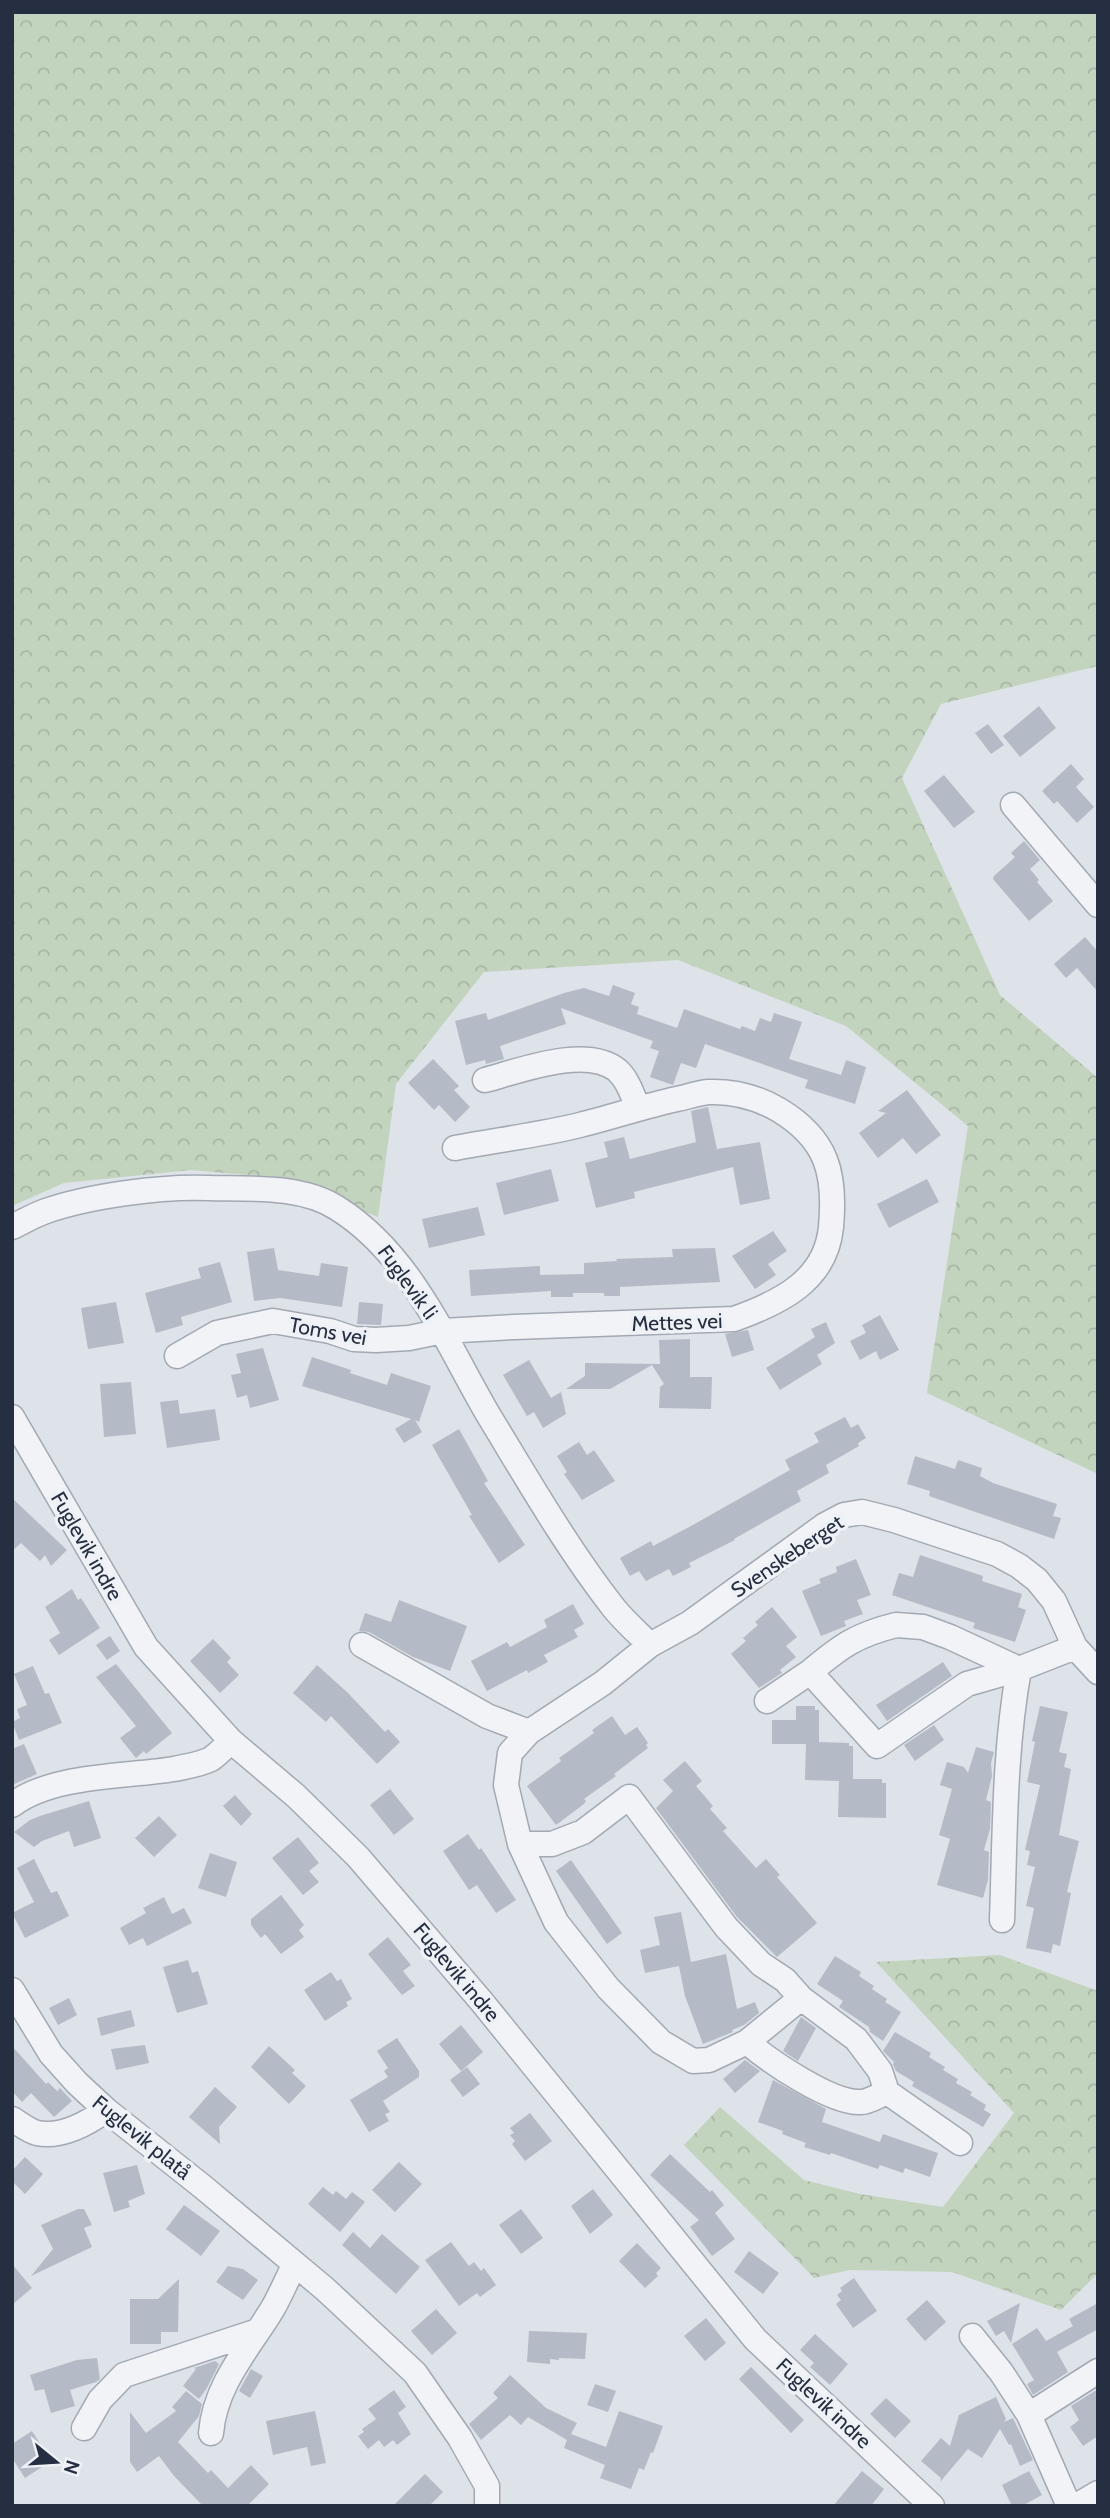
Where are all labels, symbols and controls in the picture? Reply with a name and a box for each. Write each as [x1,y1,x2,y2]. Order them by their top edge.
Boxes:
street label: Fuglevik li [373,1240,443,1324]
street label: Mettes vei [631,1308,723,1336]
street label: Toms vei [287,1312,369,1350]
street label: Fuglevik indre [46,1487,128,1605]
street label: Svenskeberget [726,1509,848,1603]
street label: Fuglevik indre [409,1918,506,2027]
street label: Fuglevik platå [88,2090,196,2184]
street label: Fuglevik indre [771,2353,877,2454]
north arrow [21,2427,91,2497]
text: N [59,2457,85,2477]

